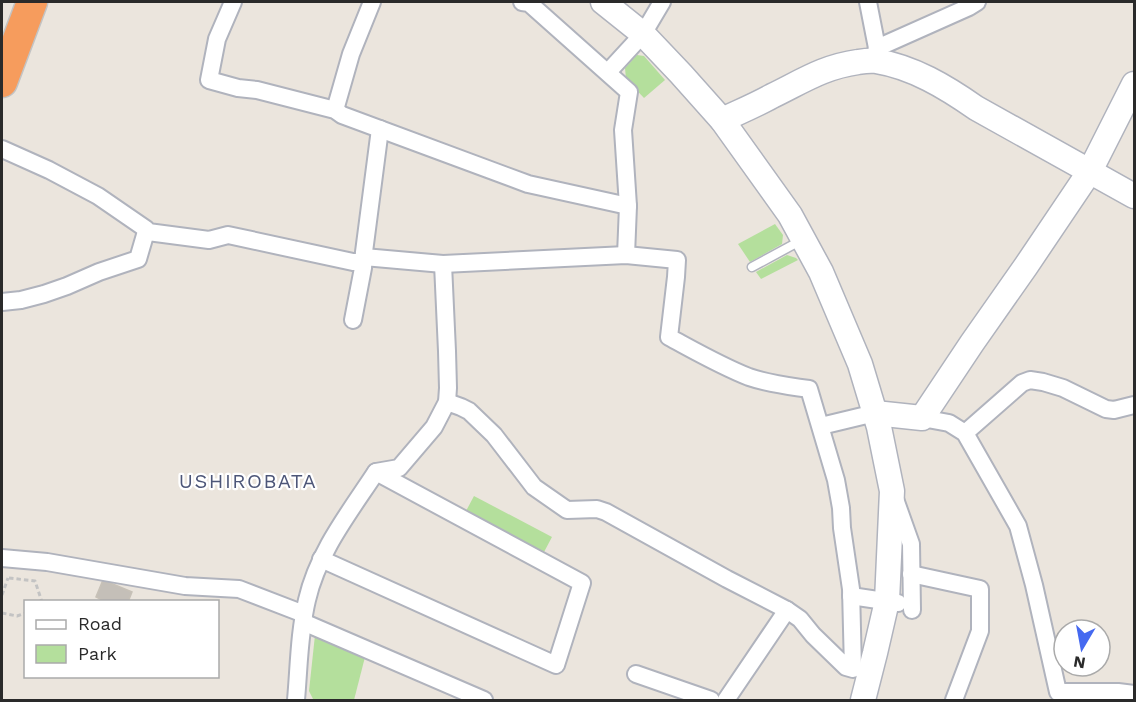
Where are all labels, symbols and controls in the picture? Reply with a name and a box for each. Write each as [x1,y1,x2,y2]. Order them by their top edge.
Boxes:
district label: USHIROBATA [179,469,317,493]
legend [24,600,219,678]
text: Road [78,613,122,634]
north arrow [1052,618,1112,678]
text: Park [78,643,117,664]
text: N [1072,652,1087,673]

